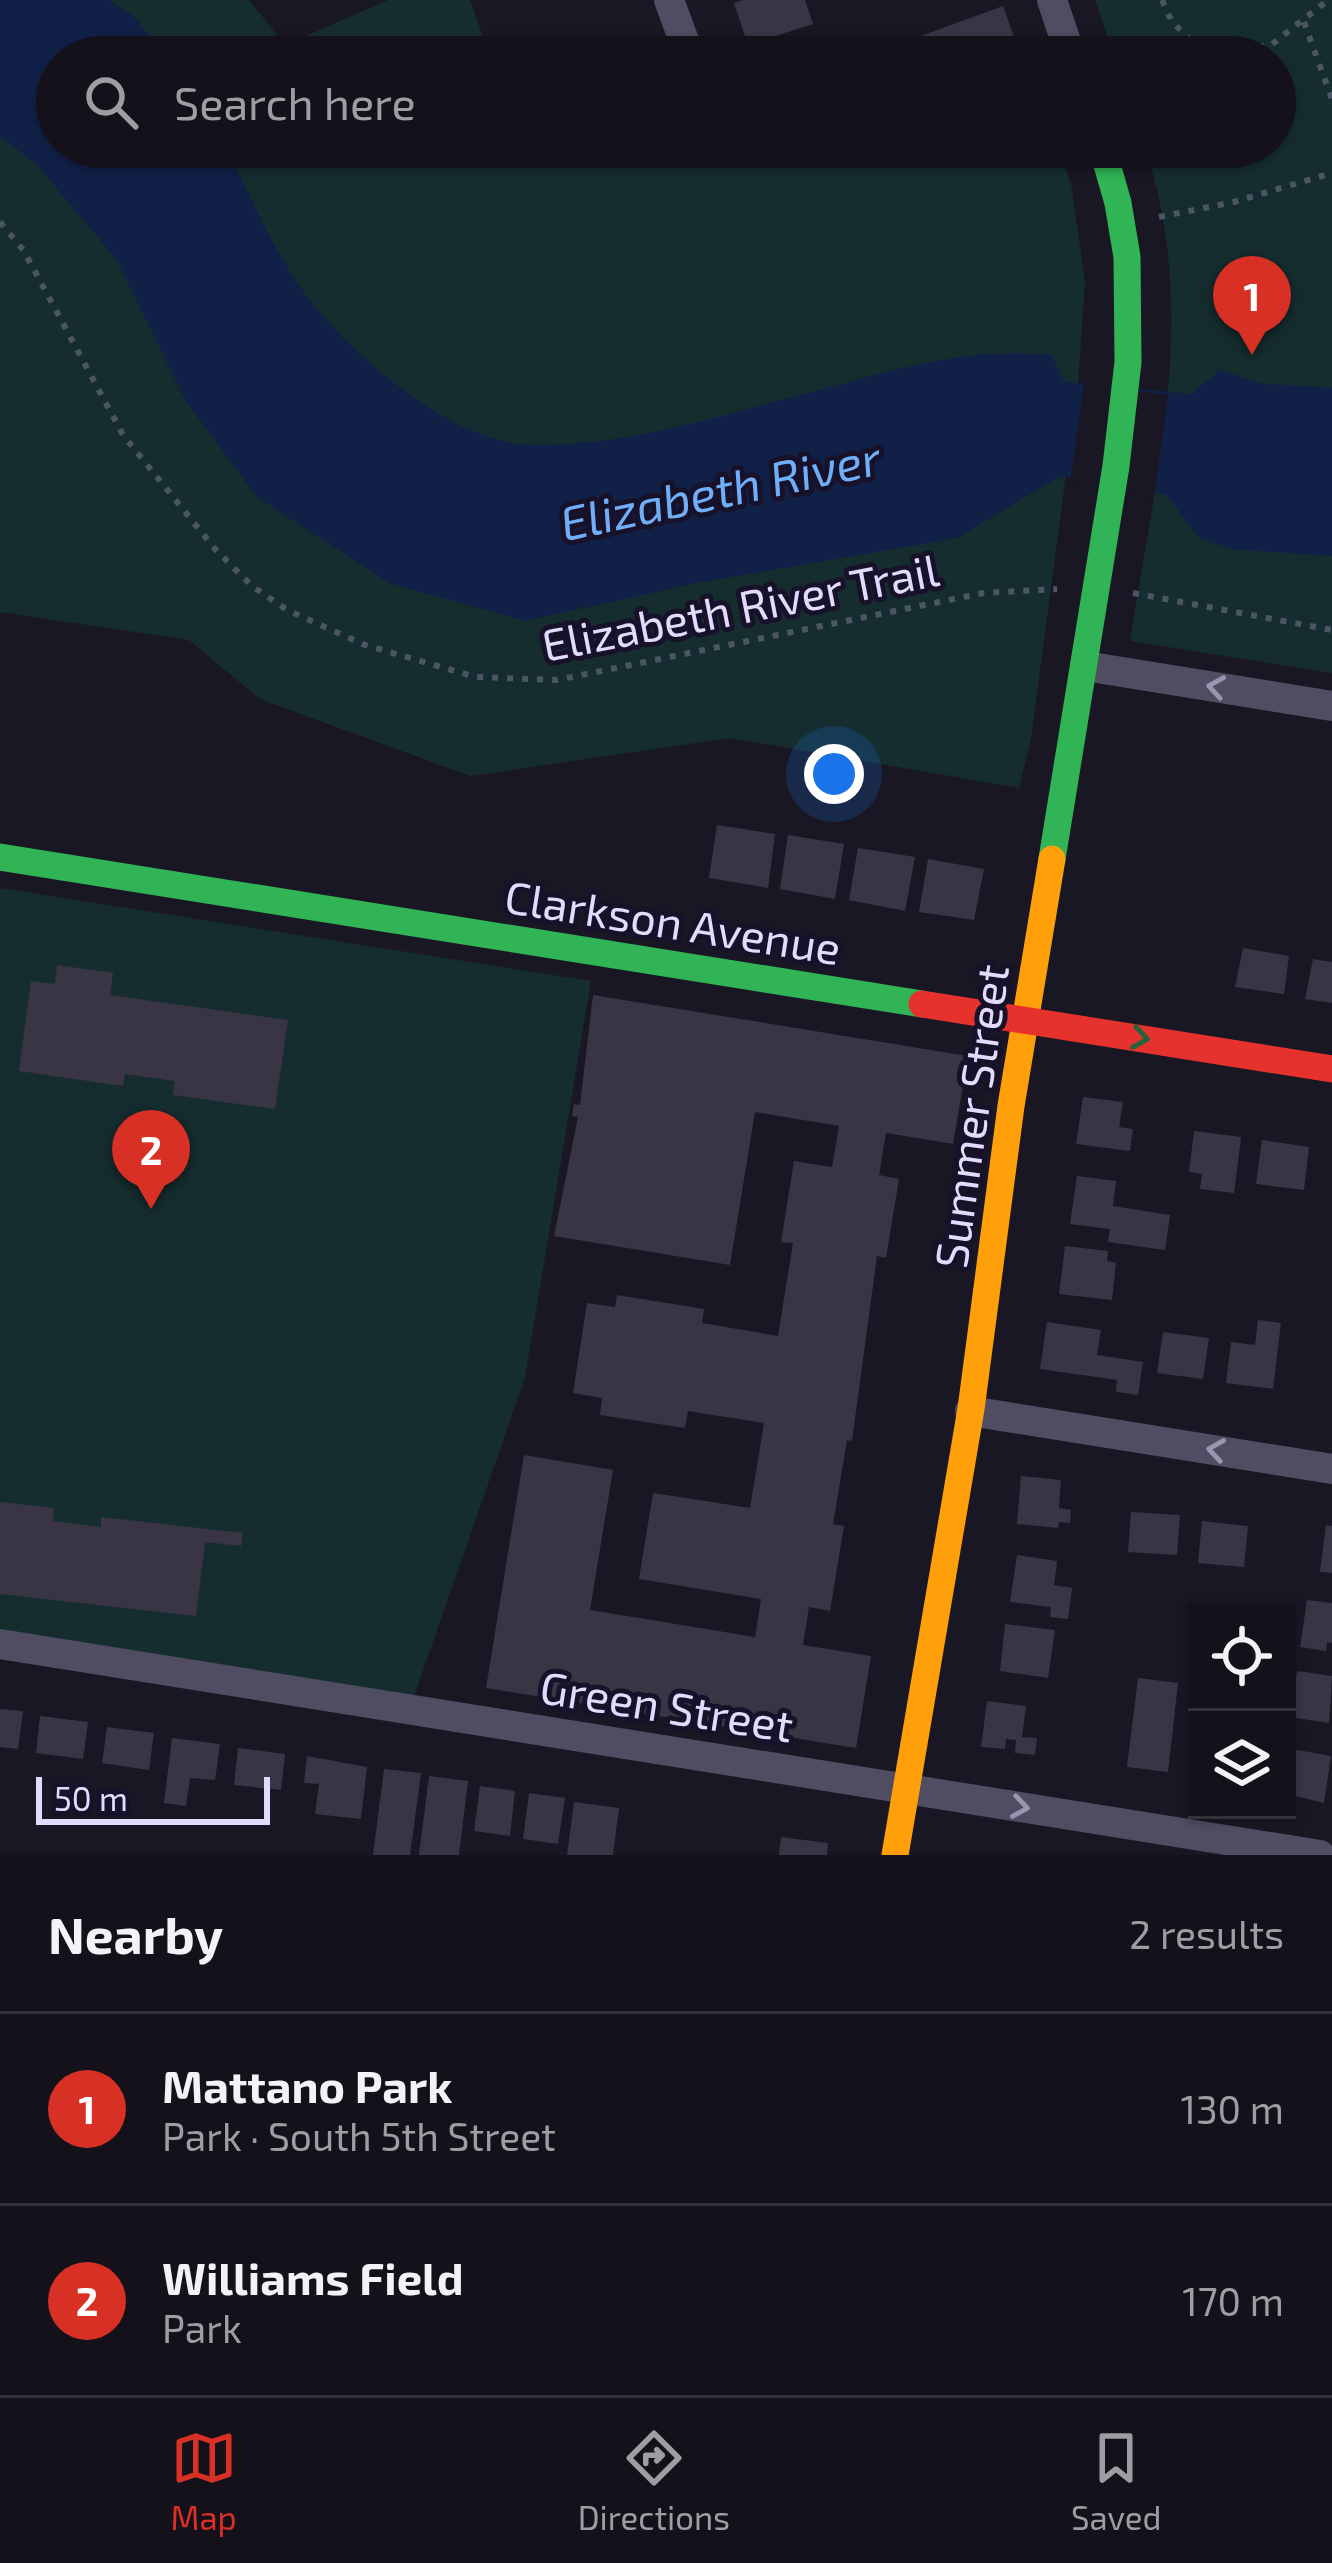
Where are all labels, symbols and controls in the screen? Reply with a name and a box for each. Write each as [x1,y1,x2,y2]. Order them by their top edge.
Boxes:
search box [36,36,1296,168]
icon: search [78,69,144,135]
text: Search here [174,75,416,129]
pin: 1 [1213,256,1291,355]
water label: Elizabeth River [555,427,886,551]
street label: Elizabeth River Trail [537,541,943,671]
one-way arrow [1207,676,1227,701]
your location [804,744,864,804]
street label: Clarkson Avenue [501,868,845,974]
street label: Summer Street [922,961,1018,1271]
one-way arrow [1130,1024,1150,1049]
pin: 2 [112,1110,190,1209]
one-way arrow [1207,1438,1226,1464]
map controls [1188,1603,1296,1819]
button: locate [1188,1603,1296,1711]
street label: Green Street [537,1658,797,1752]
button: layers [1188,1711,1296,1819]
scale bar [36,1771,270,1824]
text: 50 m [54,1778,128,1818]
one-way arrow [1010,1794,1030,1819]
text: Nearby [48,1903,223,1964]
text: 2 results [1129,1910,1284,1957]
text: Mattano Park [162,2058,452,2112]
text: 1 [79,2085,95,2132]
text: 130 m [1180,2085,1284,2132]
text: Park · South 5th Street [162,2112,556,2159]
text: Williams Field [162,2250,464,2304]
text: 2 [76,2277,98,2324]
text: 170 m [1182,2277,1284,2324]
text: Park [162,2304,242,2351]
tab: Map [171,2425,237,2537]
tab: Directions [578,2425,730,2537]
tab: Saved [1071,2425,1161,2537]

